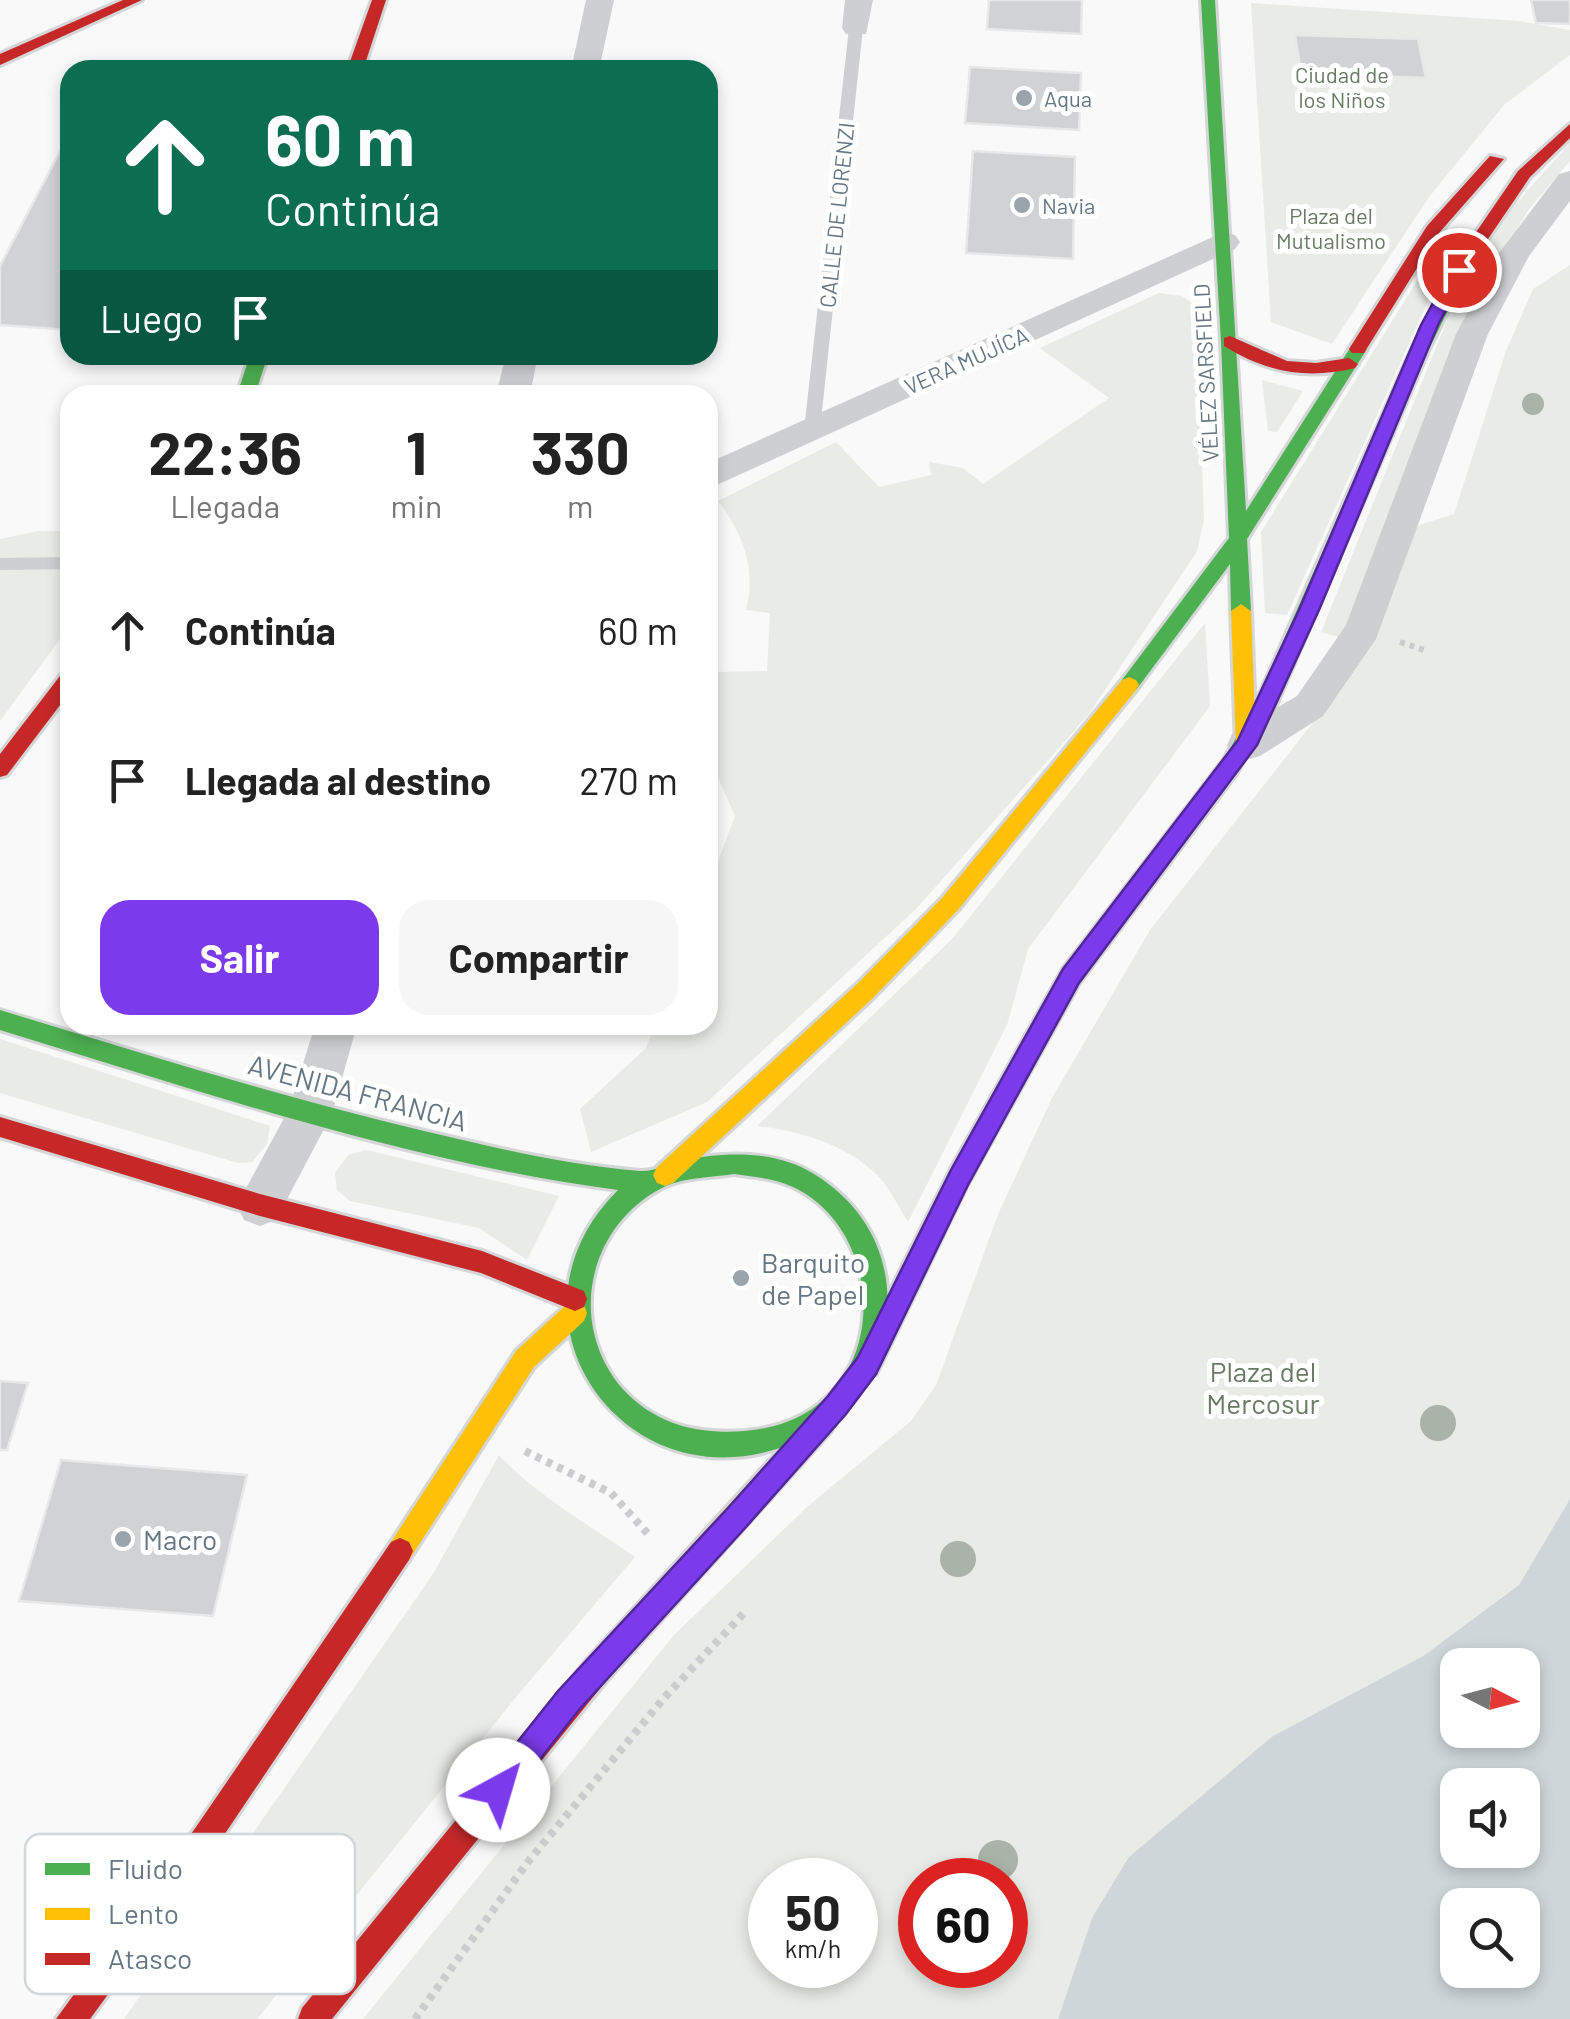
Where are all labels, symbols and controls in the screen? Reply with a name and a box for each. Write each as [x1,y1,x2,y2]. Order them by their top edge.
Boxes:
park label: Ciudad de los Niños [1295,61,1389,112]
place label: Aqua [1044,85,1092,111]
marker: Aqua [1013,87,1035,109]
text: 60 m [265,96,415,180]
icon: ahead [100,100,230,230]
street label: CALLE DE LORENZI [813,121,859,309]
text: Continúa [265,181,440,235]
place label: Navia [1042,192,1095,218]
marker: Navia [1011,194,1033,216]
park label: Plaza del Mutualismo [1276,202,1386,253]
pin [1417,228,1502,313]
icon: arrive [1432,243,1487,298]
street label: VÉLEZ SARSFIELD [1187,283,1223,463]
icon: arrive [223,290,278,345]
text: Luego [100,295,203,341]
street label: VERA MUJÍCA [900,321,1032,399]
text: 22:36 [148,415,302,487]
text: 1 [406,415,427,487]
text: 330 [531,415,630,487]
text: Llegada [170,486,280,524]
text: min [390,486,442,524]
text: m [567,486,593,524]
icon: ahead [100,603,155,658]
text: Continúa [185,607,336,653]
text: 60 m [598,607,678,653]
icon: arrive [100,753,155,808]
text: Llegada al destino [185,757,491,803]
text: 270 m [579,757,678,803]
button: Salir [100,900,379,1015]
button: Compartir [399,900,678,1015]
street label: AVENIDA FRANCIA [245,1046,471,1138]
place label: Barquito de Papel [761,1245,865,1311]
marker: Barquito de Papel [730,1267,752,1289]
park label: Plaza del Mercosur [1206,1354,1320,1420]
place label: Macro [143,1522,217,1556]
marker: Macro [112,1528,134,1550]
north arrow [1440,1648,1540,1748]
map controls [1440,1648,1540,1988]
position arrow [446,1738,550,1842]
button: sound [1440,1768,1540,1868]
legend [25,1834,355,1994]
text: Fluido [108,1851,183,1885]
speed limit sign: 60 [898,1858,1028,1988]
text: 50 [785,1881,841,1941]
button: search [1440,1888,1540,1988]
text: Lento [108,1896,179,1930]
text: km/h [785,1933,841,1963]
text: Atasco [108,1941,192,1975]

